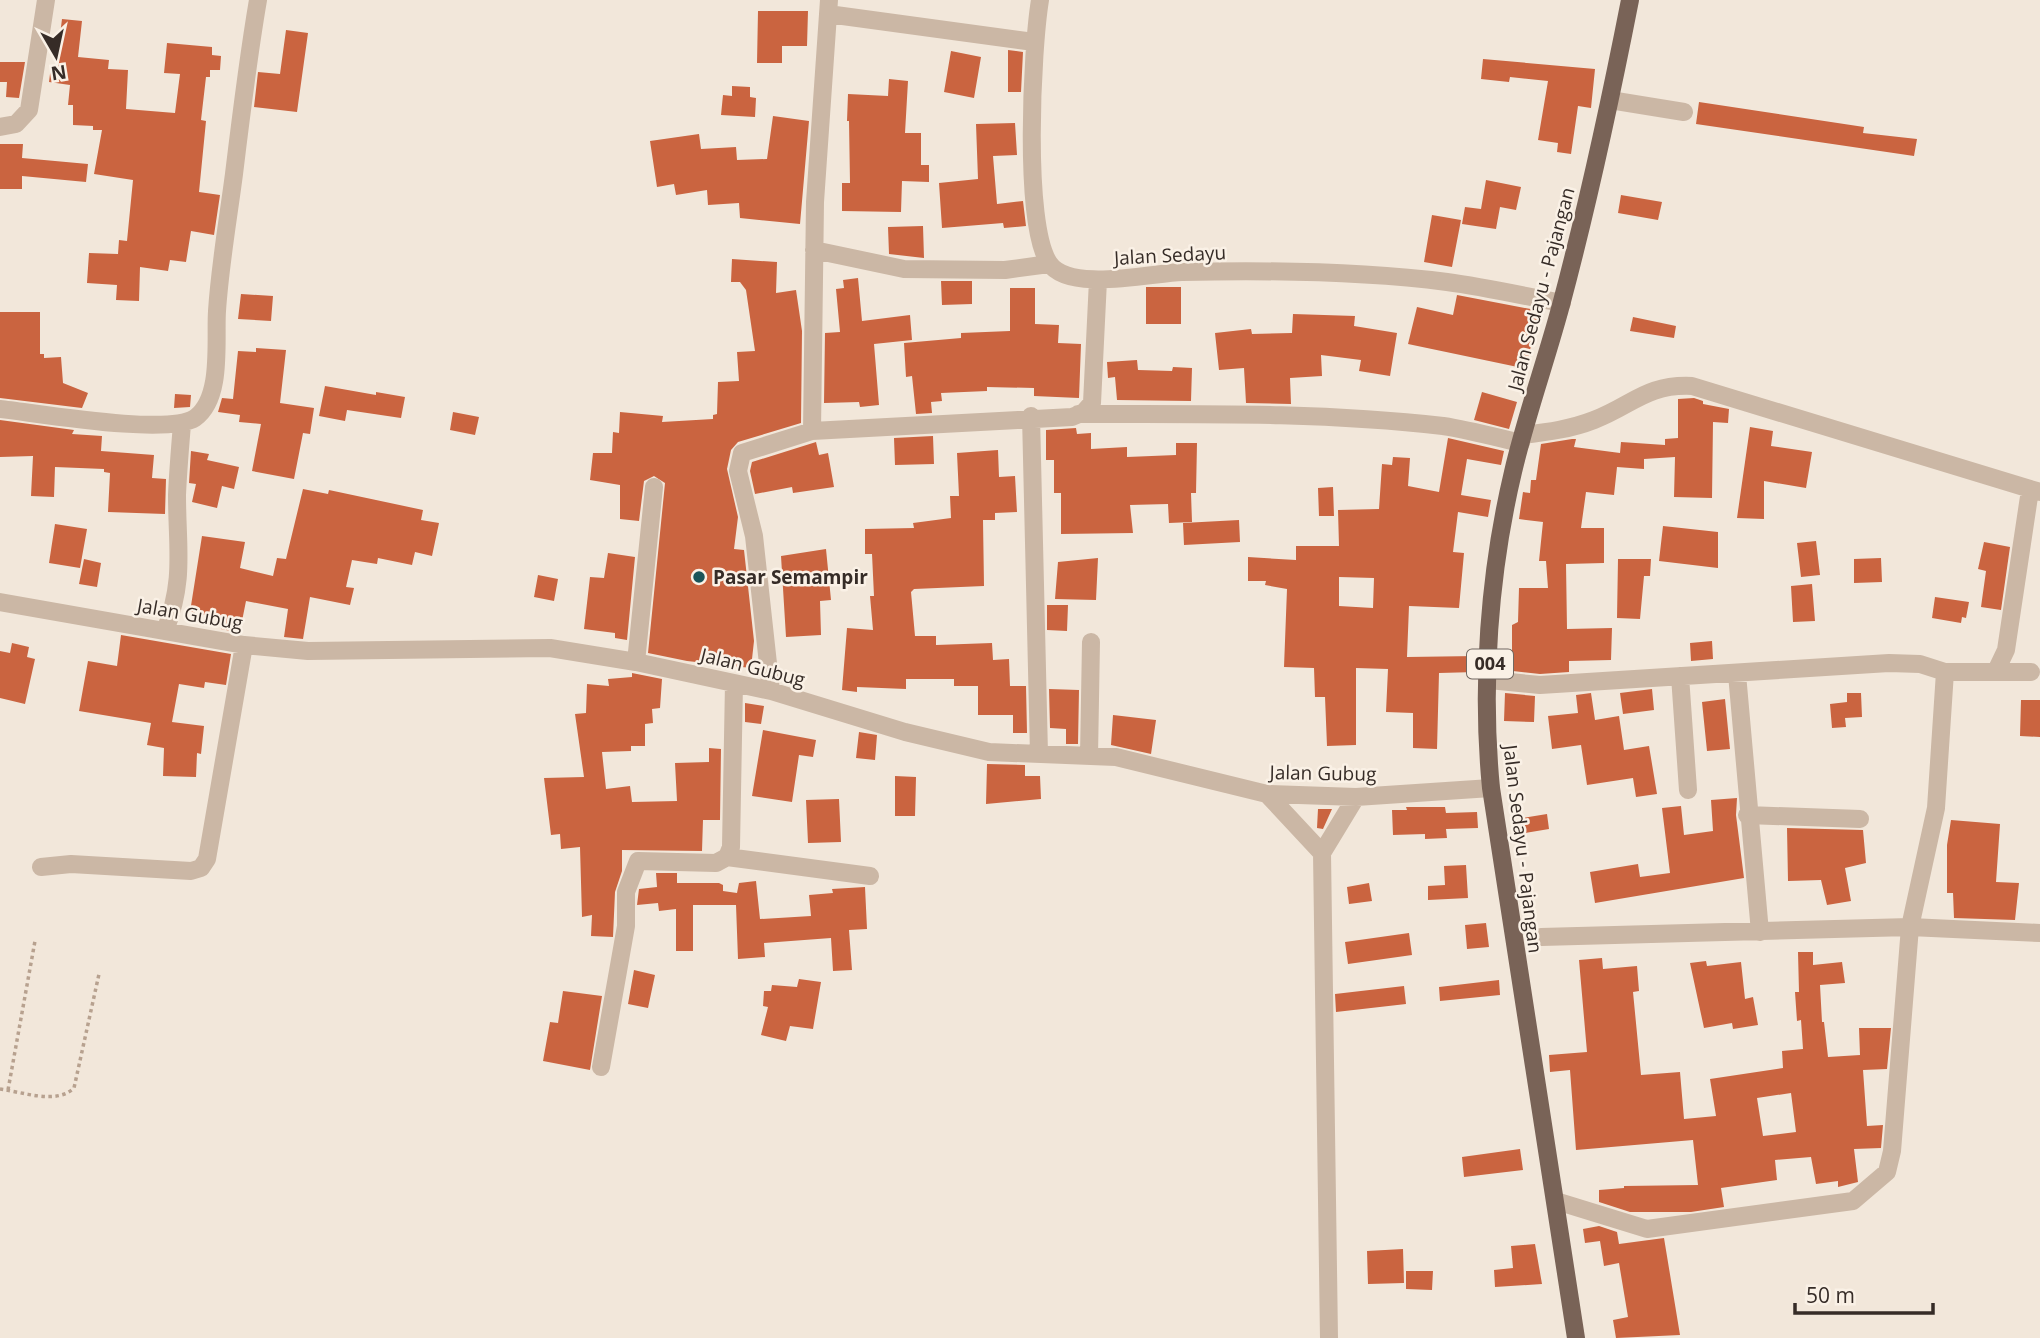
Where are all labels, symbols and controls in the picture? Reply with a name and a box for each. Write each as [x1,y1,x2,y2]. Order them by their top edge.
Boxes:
north arrow [21,21,91,91]
text: N [49,59,68,87]
street label: Jalan Sedayu - Pajangan [1501,184,1581,396]
street label: Jalan Sedayu [1111,239,1227,271]
place label: Pasar Semampir [713,564,868,590]
marker: Pasar Semampir [691,569,707,585]
street label: Jalan Gubug [133,592,245,636]
street label: Jalan Gubug [696,641,808,693]
road number: 004 [1467,650,1513,678]
street label: Jalan Sedayu - Pajangan [1497,741,1549,955]
street label: Jalan Gubug [1267,759,1377,787]
scale bar [1795,1272,1933,1316]
text: 50 m [1806,1281,1855,1309]

